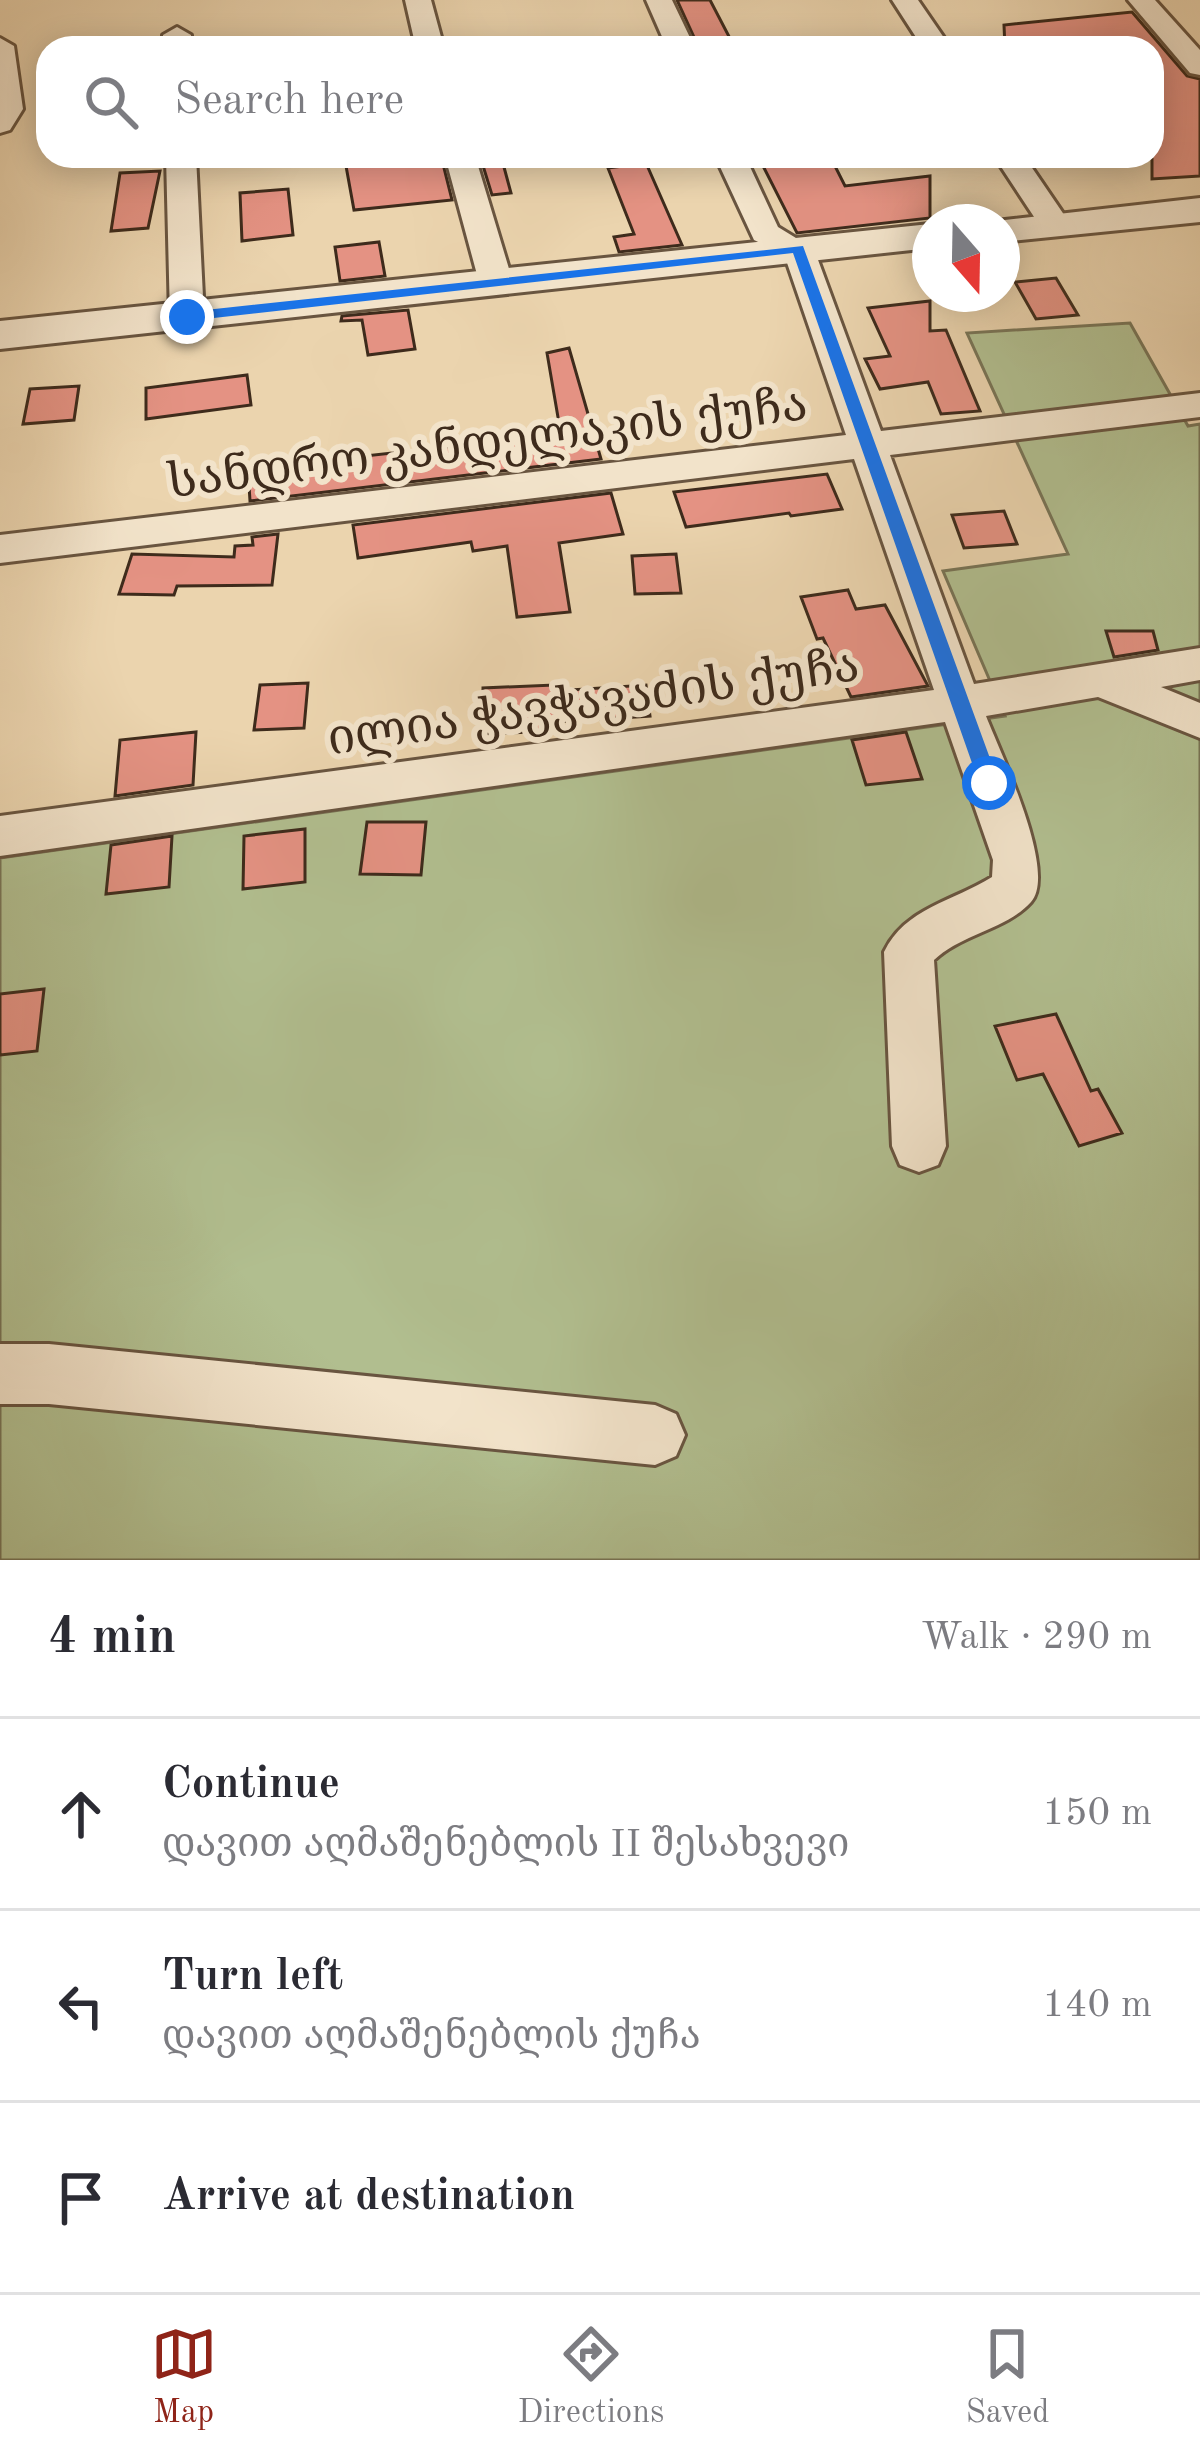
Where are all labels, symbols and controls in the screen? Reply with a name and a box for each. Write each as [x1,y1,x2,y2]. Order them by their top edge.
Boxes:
search box [36,36,1164,168]
icon: search [78,69,144,135]
text: Search here [174,79,404,124]
north arrow [912,204,1020,312]
route end [160,290,214,344]
street label: სანდრო კანდელაკის ქუჩა [165,382,810,509]
street label: ილია ჭავჭავაძის ქუჩა [325,643,862,766]
route start [962,756,1016,810]
text: 4 min [48,1613,176,1664]
text: Walk · 290 m [921,1618,1152,1657]
text: Continue [162,1763,340,1808]
icon: ahead [48,1781,114,1847]
text: 150 m [1042,1794,1152,1833]
text: დავით აღმაშენებლის II შესახვევი [162,1826,849,1865]
text: Turn left [162,1955,343,2000]
icon: left [48,1973,114,2039]
text: 140 m [1042,1986,1152,2025]
text: დავით აღმაშენებლის ქუჩა [162,2018,701,2057]
icon: arrive [48,2165,114,2231]
text: Arrive at destination [162,2175,575,2220]
tab: Map [151,2321,217,2434]
tab: Directions [518,2321,664,2434]
tab: Saved [965,2321,1049,2434]

